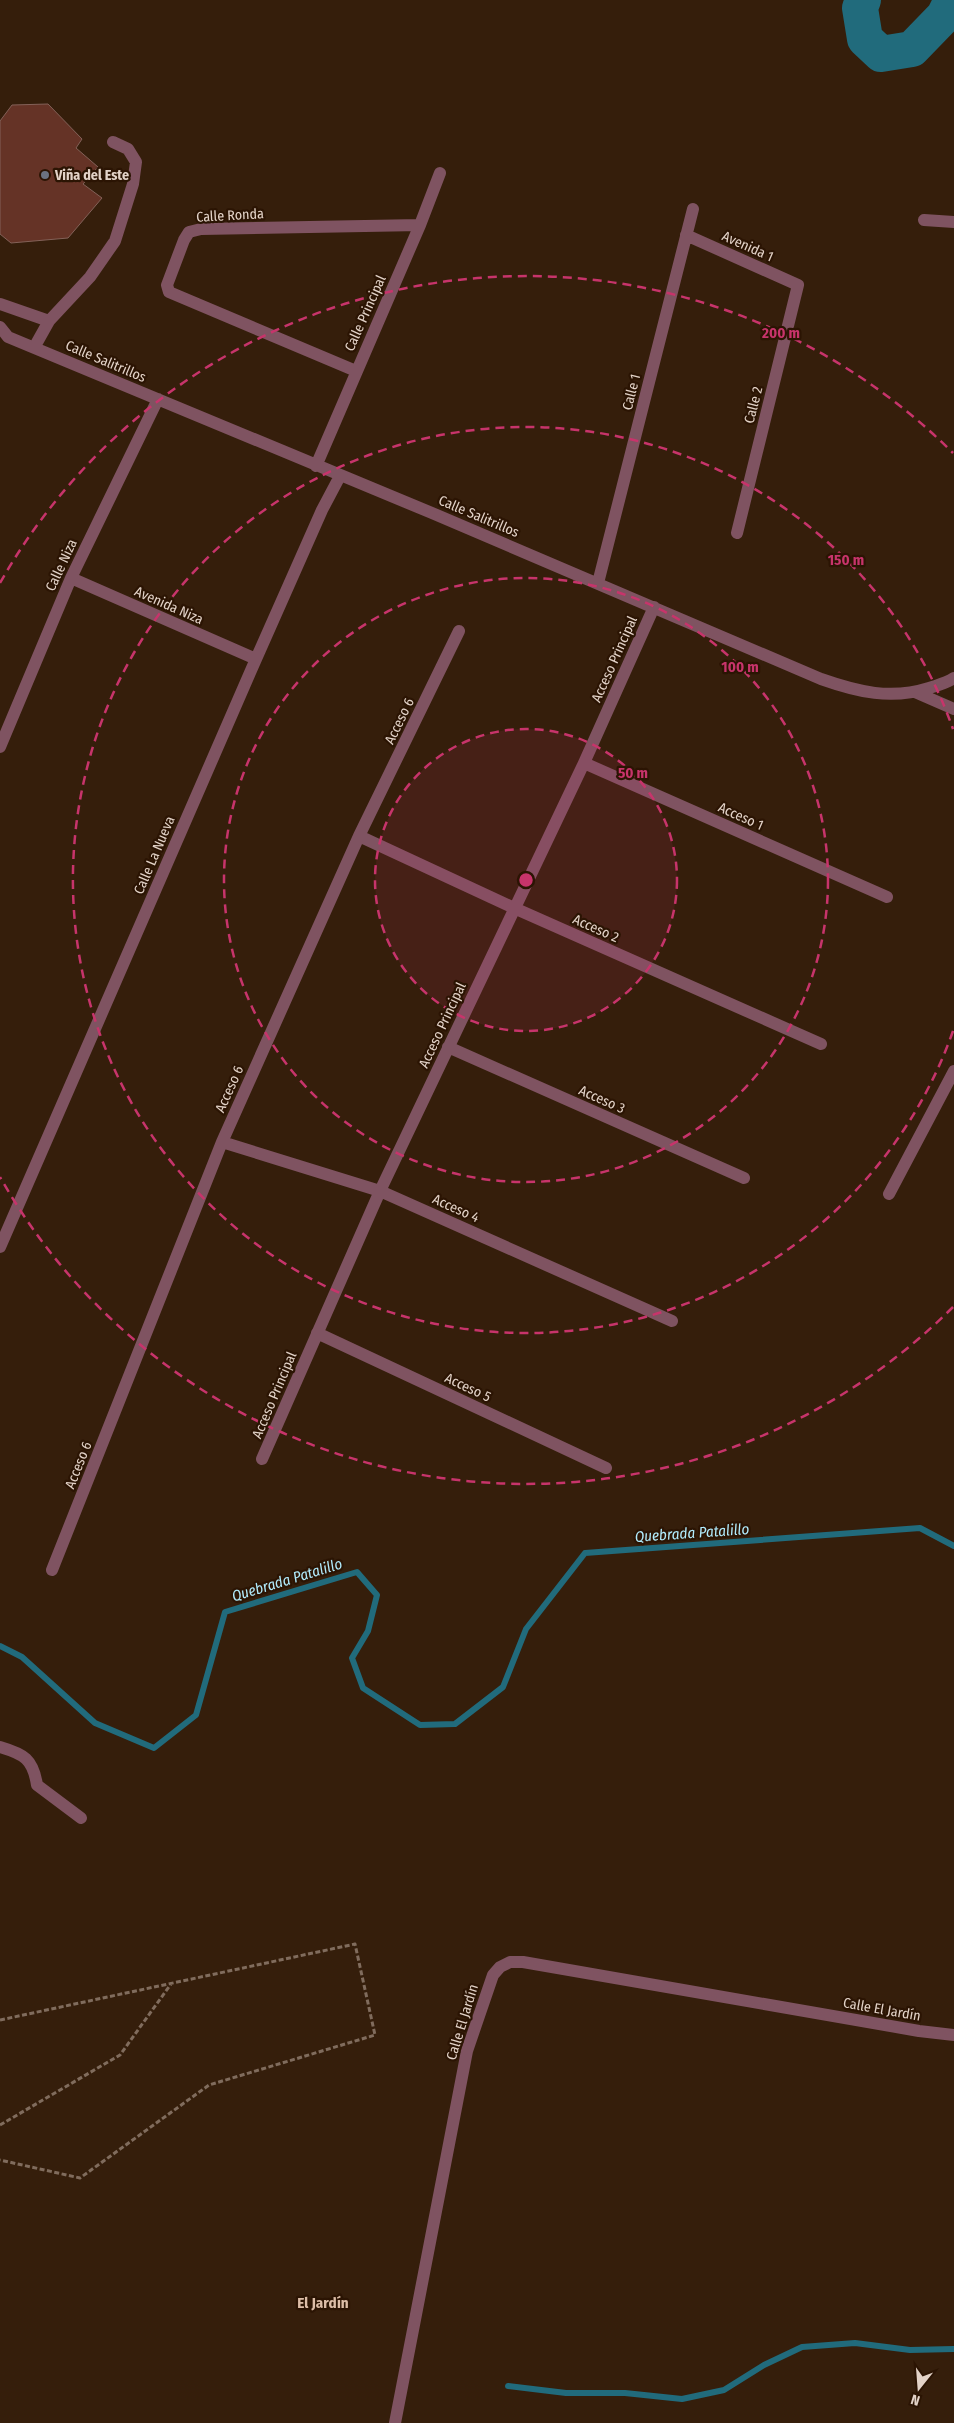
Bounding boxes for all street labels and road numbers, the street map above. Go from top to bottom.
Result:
street label: Calle Ronda [196,205,264,226]
street label: Avenida 1 [719,228,776,265]
street label: Calle Principal [341,272,390,354]
street label: Calle Salitrillos [63,337,149,386]
street label: Calle 1 [619,372,644,412]
street label: Calle 2 [741,385,766,425]
street label: Calle Salitrillos [436,492,522,541]
street label: Calle Niza [42,536,81,594]
street label: Avenida Niza [132,583,206,628]
street label: Acceso Principal [588,613,641,705]
street label: Acceso 6 [381,695,418,747]
street label: Acceso 1 [715,799,766,834]
street label: Calle La Nueva [130,814,179,897]
street label: Acceso 2 [570,911,621,946]
street label: Acceso Principal [415,979,470,1071]
street label: Acceso 6 [212,1063,247,1115]
street label: Acceso 3 [576,1082,627,1117]
street label: Acceso 4 [430,1191,482,1226]
street label: Acceso Principal [249,1349,300,1441]
street label: Acceso 5 [442,1369,493,1405]
street label: Acceso 6 [61,1439,96,1491]
street label: Calle El Jardín [443,1982,482,2062]
street label: Calle El Jardín [842,1994,922,2025]

